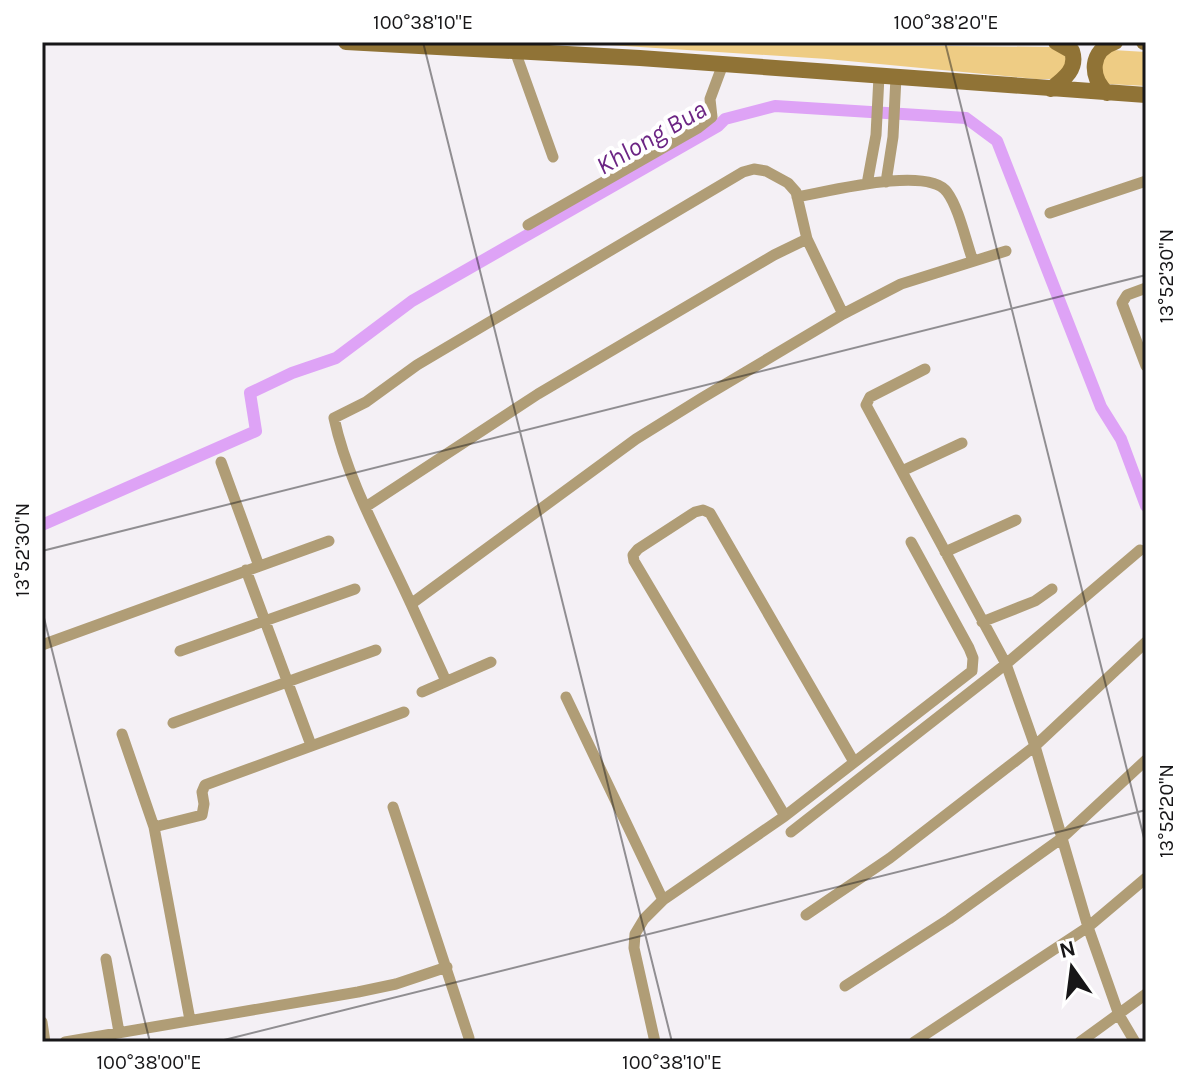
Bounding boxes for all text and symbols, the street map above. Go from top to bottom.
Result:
text: 100°38'10"E [373,11,473,34]
text: 100°38'20"E [894,11,998,34]
water label: Khlong Bua [590,93,712,181]
text: 13°52'30"N [1155,229,1178,323]
text: 13°52'30"N [11,503,34,597]
text: 13°52'20"N [1155,764,1178,858]
north arrow [1032,928,1112,1008]
text: N [1057,935,1078,964]
text: 100°38'00"E [96,1051,202,1074]
text: 100°38'10"E [622,1051,722,1074]

